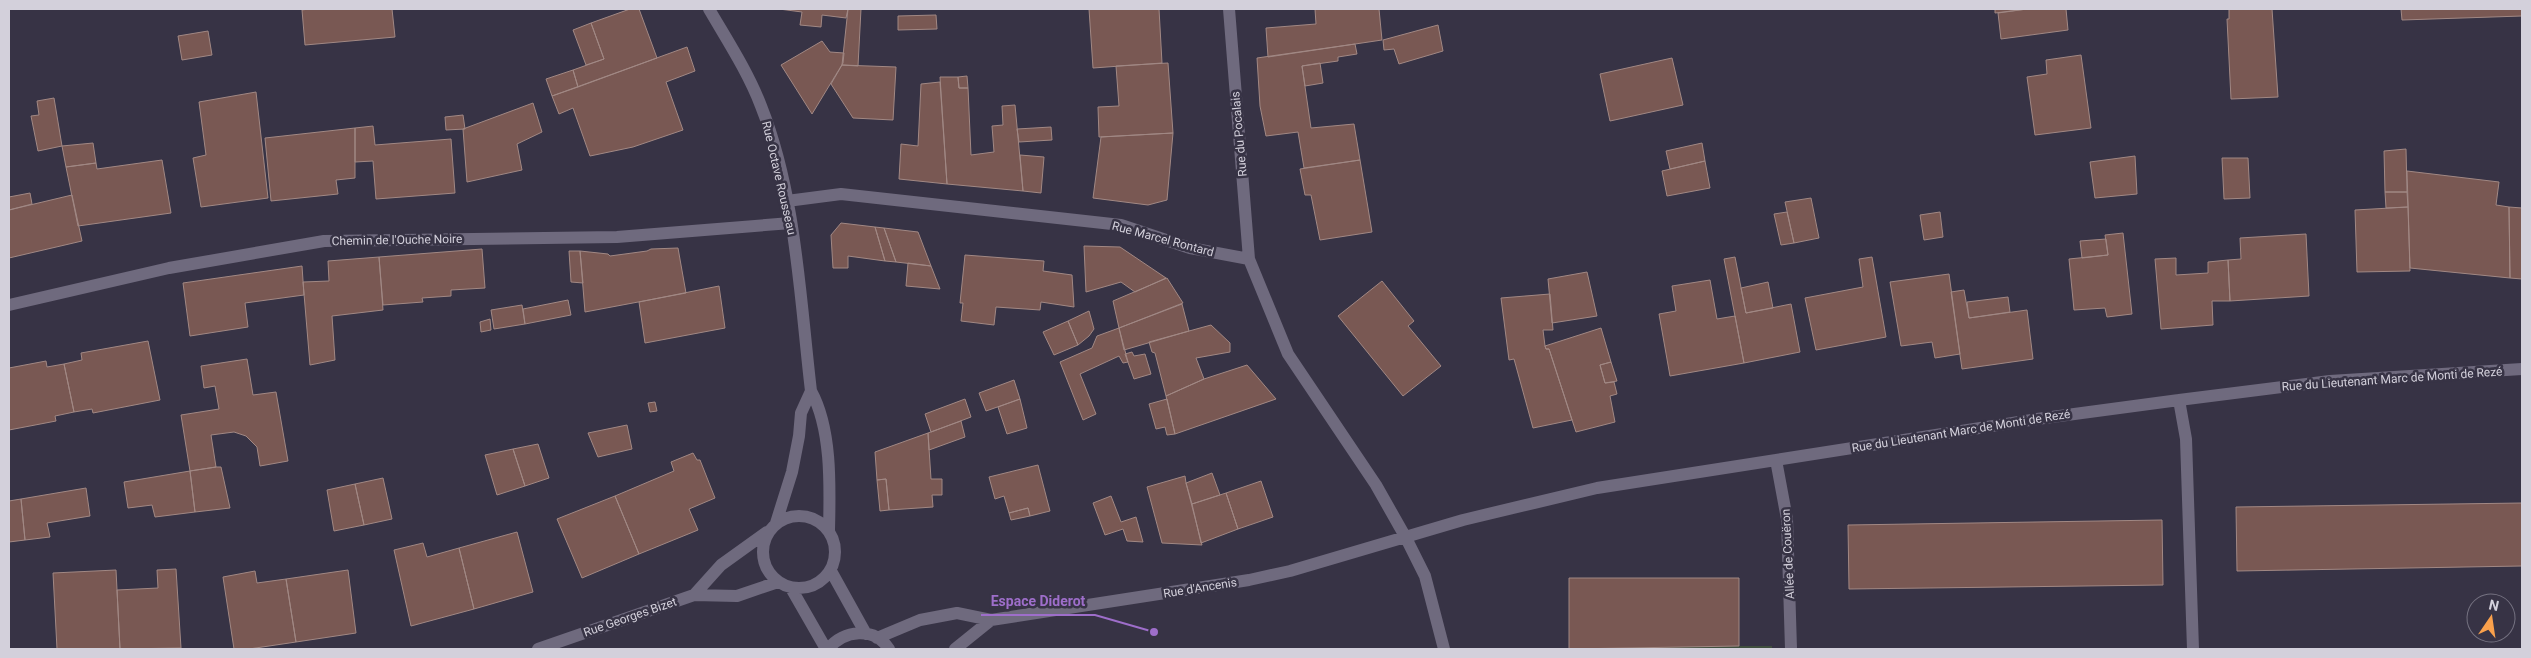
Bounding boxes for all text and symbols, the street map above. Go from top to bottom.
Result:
street label: Rue du Pocalais [1228,91,1250,177]
street label: Rue Octave Rousseau [759,120,799,236]
street label: Rue Marcel Rontard [1111,219,1215,259]
street label: Chemin de l'Ouche Noire [332,232,462,248]
street label: Rue du Lieutenant Marc de Monti de Rezé [2281,364,2503,394]
street label: Rue du Lieutenant Marc de Monti de Rezé [1851,407,2071,455]
street label: Allée de Couëron [1779,508,1797,600]
street label: Rue d'Ancenis [1162,575,1238,601]
callout: Espace Diderot [981,586,1095,615]
text: Espace Diderot [991,593,1086,609]
north arrow [2466,593,2516,643]
street label: Rue Georges Bizet [582,594,678,639]
text: N [2487,596,2501,614]

